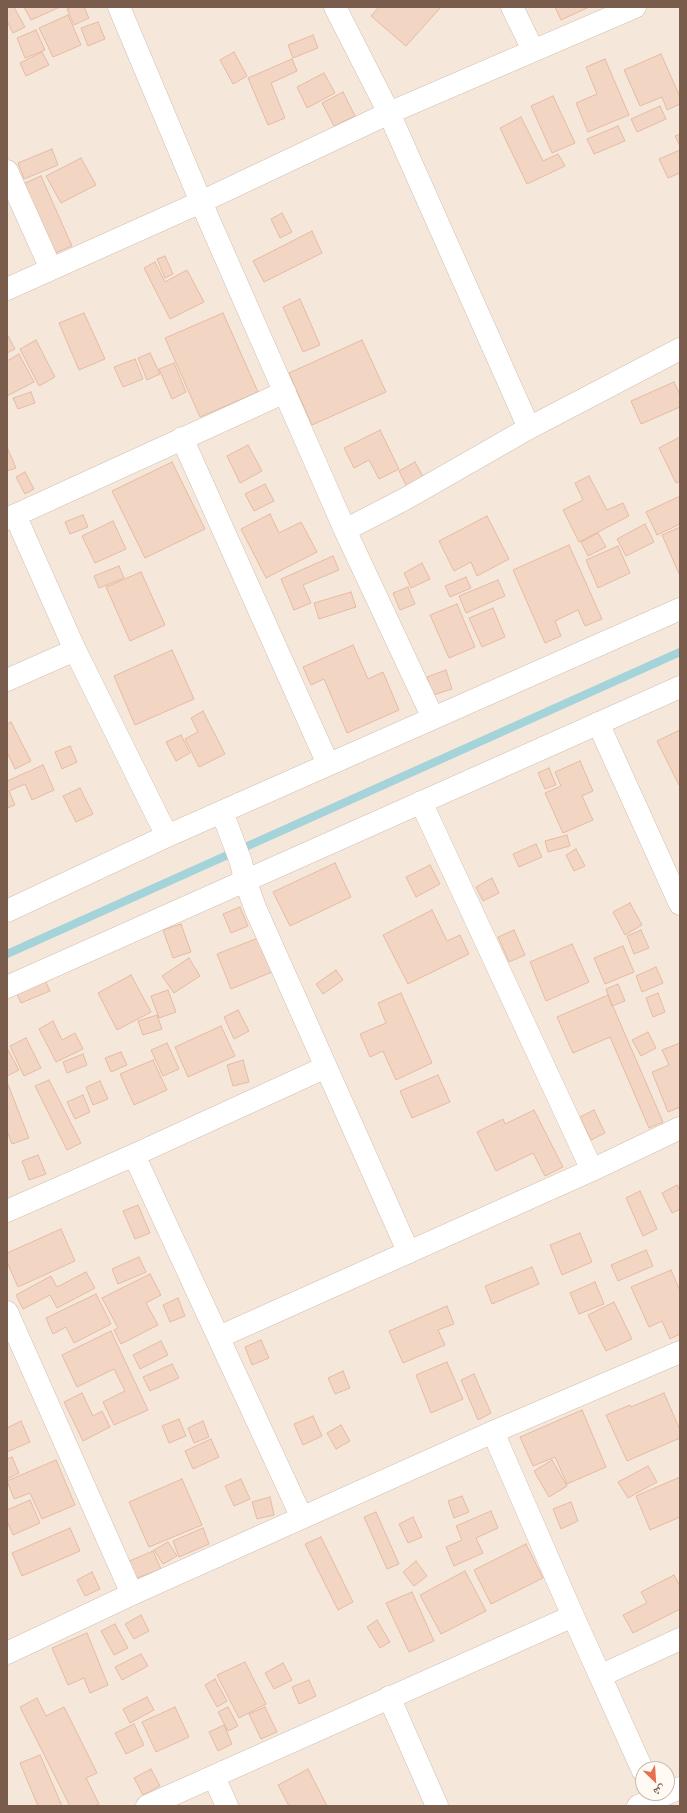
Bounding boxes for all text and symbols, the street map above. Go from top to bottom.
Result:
north arrow [635,1761,675,1801]
text: ش [652,1783,667,1799]

